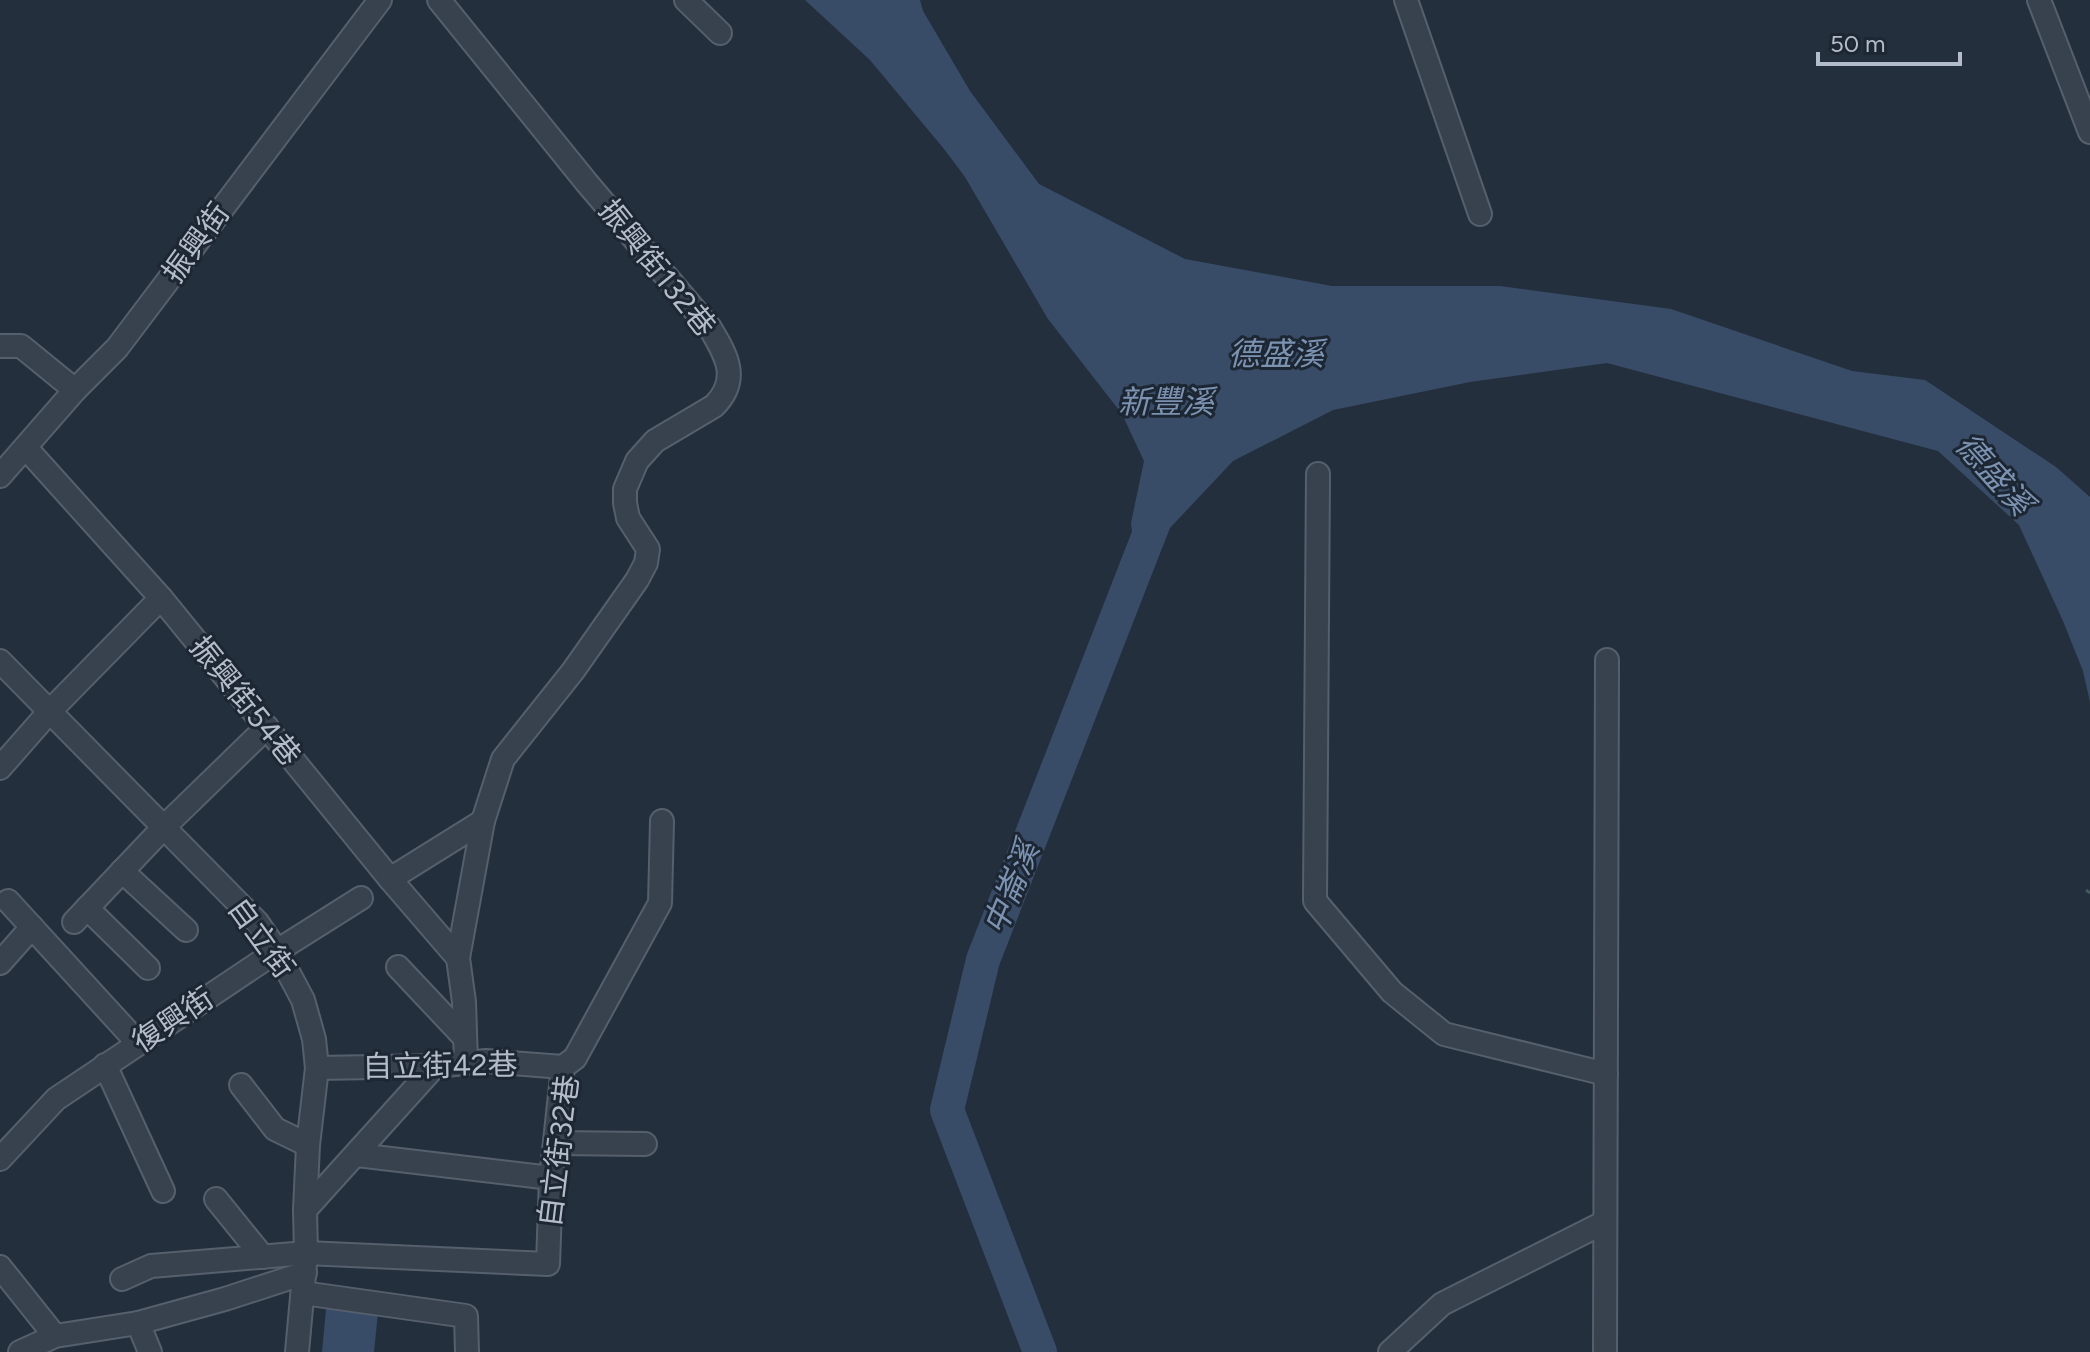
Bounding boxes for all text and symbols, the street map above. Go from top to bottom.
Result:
scale bar [1818,16,1960,66]
text: 50 m [1830,29,1886,58]
street label: 振興街132巷 [591,192,724,344]
street label: 振興街 [154,195,237,290]
water label: 德盛溪 [1228,335,1328,373]
water label: 新豐溪 [1118,383,1218,421]
water label: 德盛溪 [1948,426,2043,525]
street label: 振興街54巷 [182,628,309,773]
water label: 中崙溪 [975,833,1048,940]
street label: 自立街 [220,890,303,985]
street label: 復興街 [125,979,220,1060]
street label: 自立街42巷 [362,1046,518,1085]
street label: 自立街32巷 [531,1073,586,1229]

